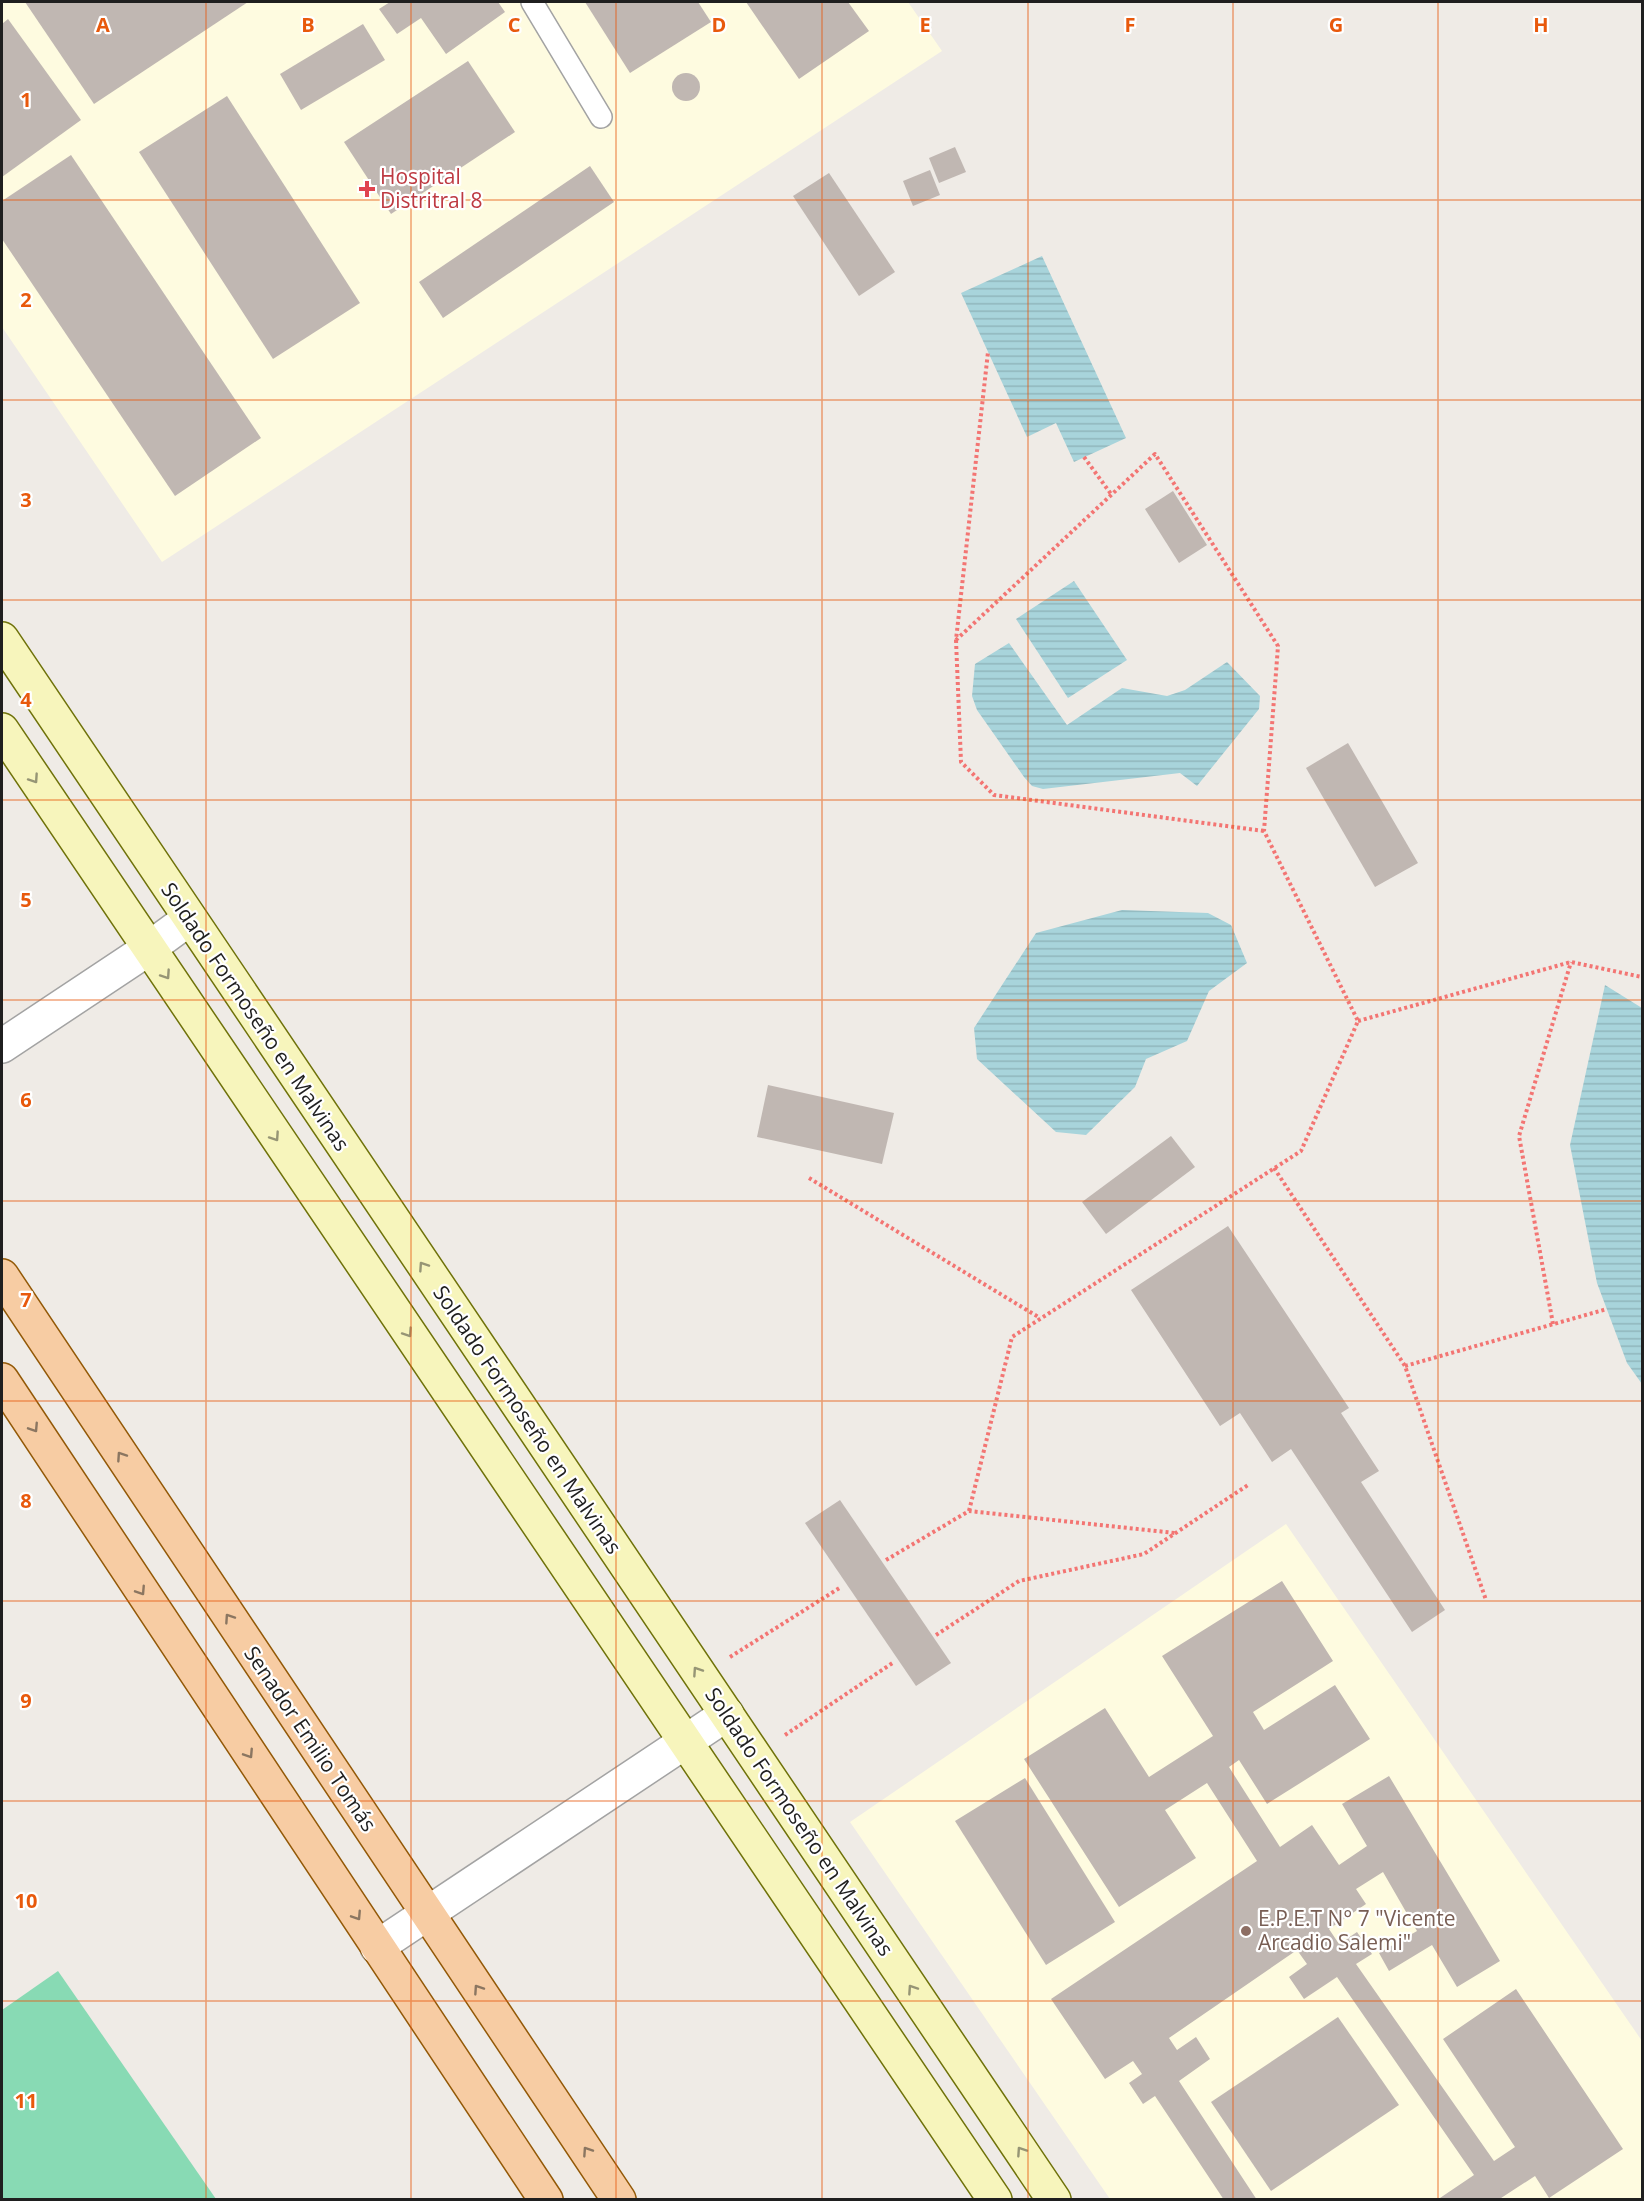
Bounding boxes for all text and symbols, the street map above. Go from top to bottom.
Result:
text: A [96,11,110,38]
text: B [301,11,315,38]
text: C [508,11,521,38]
text: D [712,11,726,38]
text: E [919,11,931,38]
text: F [1125,11,1135,38]
text: G [1329,11,1343,38]
text: H [1533,11,1549,38]
text: 1 [20,86,32,113]
place label: Hospital Distritral 8 [380,162,482,214]
marker: Hospital Distritral 8 [358,180,376,198]
text: 2 [20,286,32,313]
text: 3 [20,486,32,513]
text: 4 [20,686,32,713]
one-way arrow [27,772,38,783]
street label: Soldado Formoseño en Malvinas [155,877,356,1156]
text: 5 [20,886,32,913]
one-way arrow [159,969,170,980]
text: 6 [20,1086,32,1113]
one-way arrow [268,1130,279,1141]
one-way arrow [419,1262,430,1273]
street label: Soldado Formoseño en Malvinas [427,1280,628,1559]
text: 7 [20,1286,32,1313]
one-way arrow [401,1327,412,1338]
one-way arrow [27,1422,38,1433]
one-way arrow [117,1451,128,1462]
text: 8 [20,1487,32,1514]
one-way arrow [134,1585,146,1595]
one-way arrow [225,1614,236,1625]
street label: Senador Emilio Tomás [238,1640,383,1837]
one-way arrow [693,1667,704,1678]
street label: Soldado Formoseño en Malvinas [699,1682,900,1961]
text: 9 [20,1687,32,1714]
one-way arrow [242,1747,253,1758]
text: 10 [15,1887,37,1914]
place label: E.P.E.T N° 7 "Vicente Arcadio Salemi" [1258,1904,1455,1956]
one-way arrow [349,1910,360,1921]
marker: E.P.E.T N° 7 "Vicente Arcadio Salemi" [1239,1924,1253,1938]
one-way arrow [474,1985,485,1996]
one-way arrow [908,1985,919,1996]
text: 11 [15,2087,37,2114]
one-way arrow [583,2147,594,2158]
one-way arrow [1017,2147,1028,2158]

